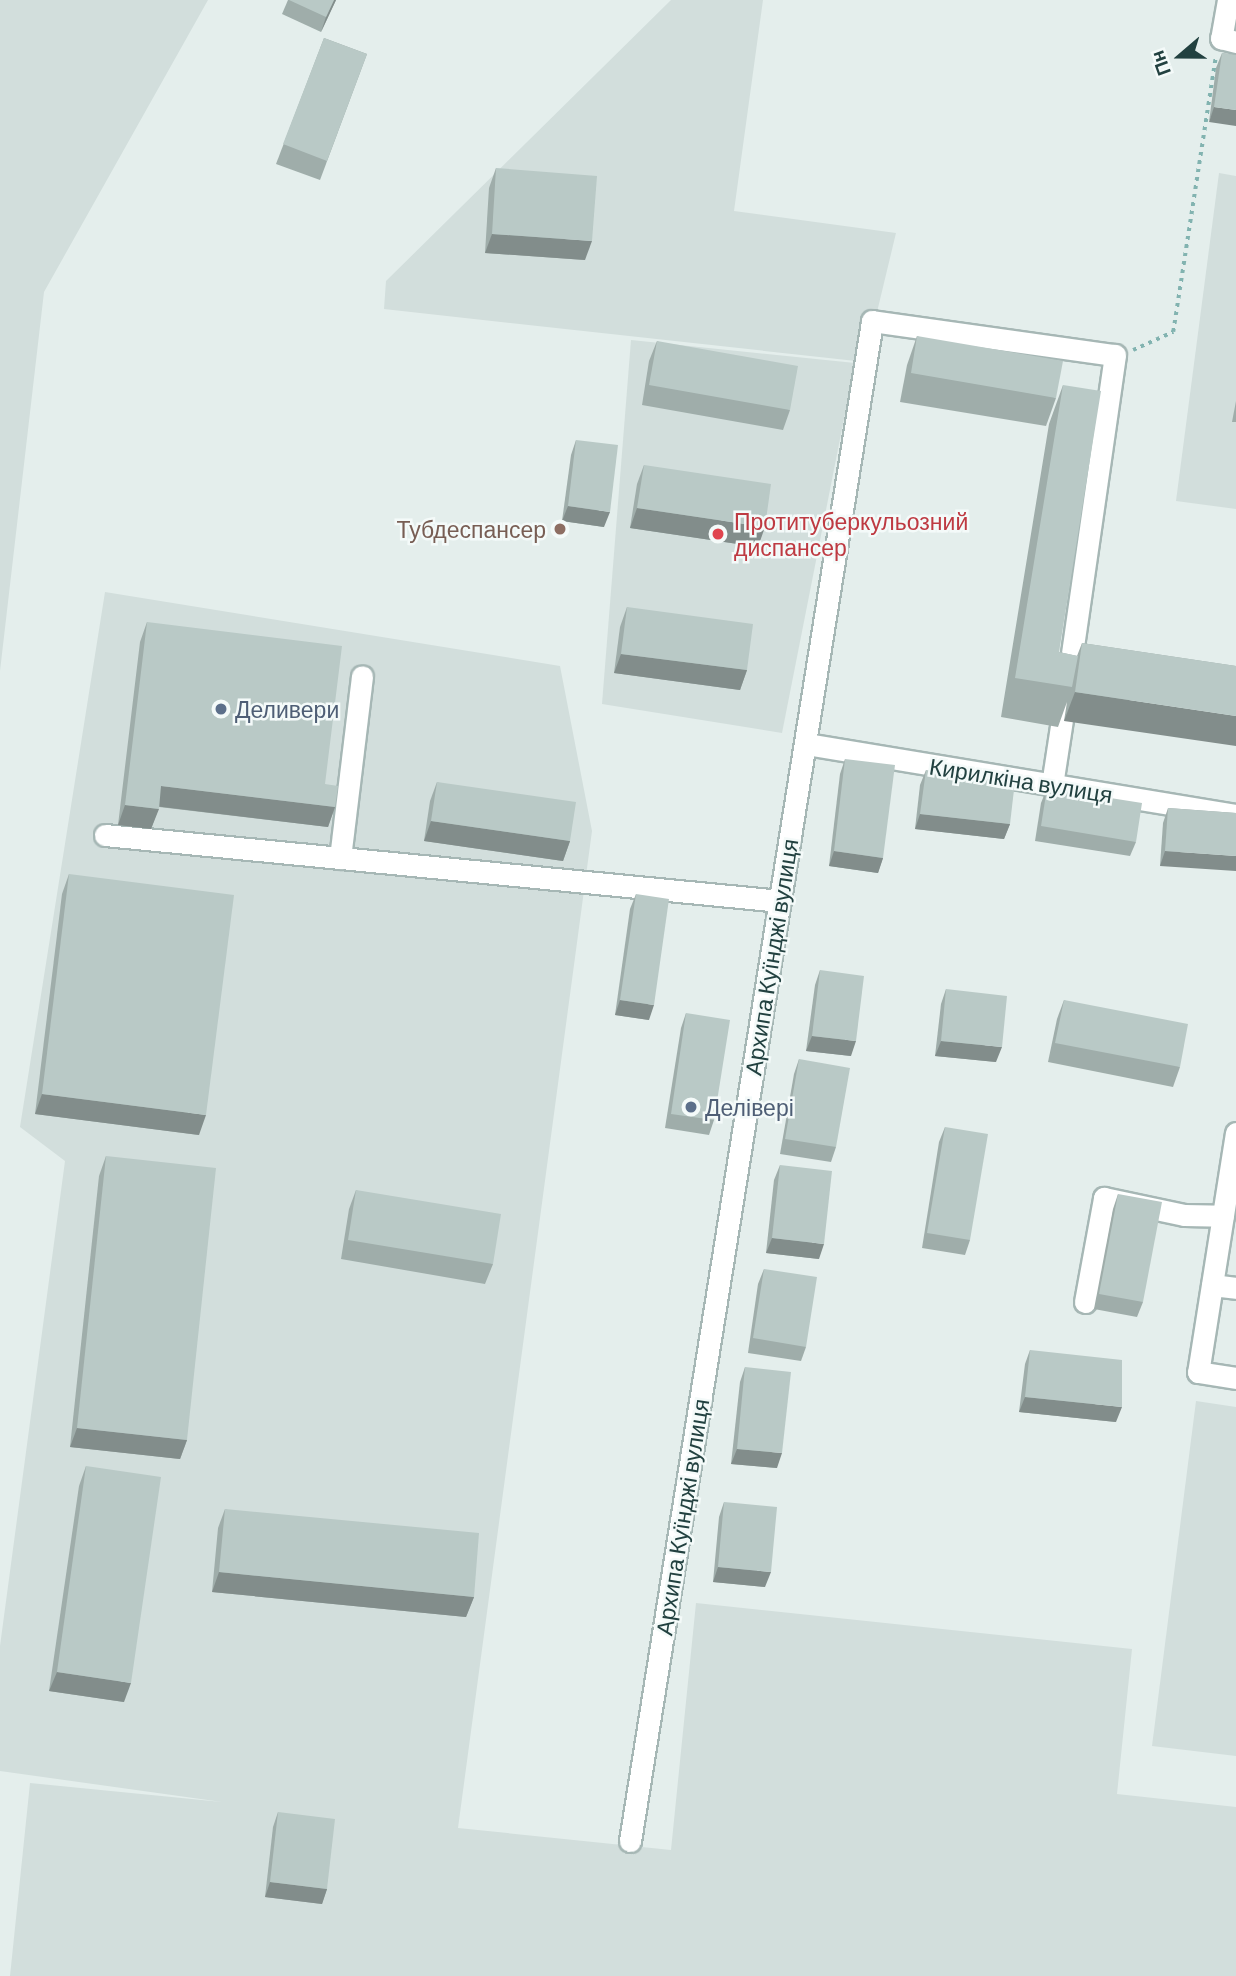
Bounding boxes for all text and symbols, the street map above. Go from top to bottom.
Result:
north arrow [1145,21,1215,91]
text: Пн [1145,48,1175,79]
place label: Протитуберкульозний диспансер [734,507,968,561]
place label: Тубдеспансер [397,515,546,543]
marker: Тубдеспансер [552,521,568,537]
marker: Протитуберкульозний диспансер [708,524,728,544]
place label: Деливери [235,695,339,723]
marker: Деливери [213,701,229,717]
street label: Кирилкіна вулиця [927,752,1115,808]
street label: Архипа Куїнджі вулиця [739,837,803,1077]
place label: Делівері [705,1093,794,1121]
marker: Делівері [683,1099,699,1115]
street label: Архипа Куїнджі вулиця [650,1397,714,1637]

